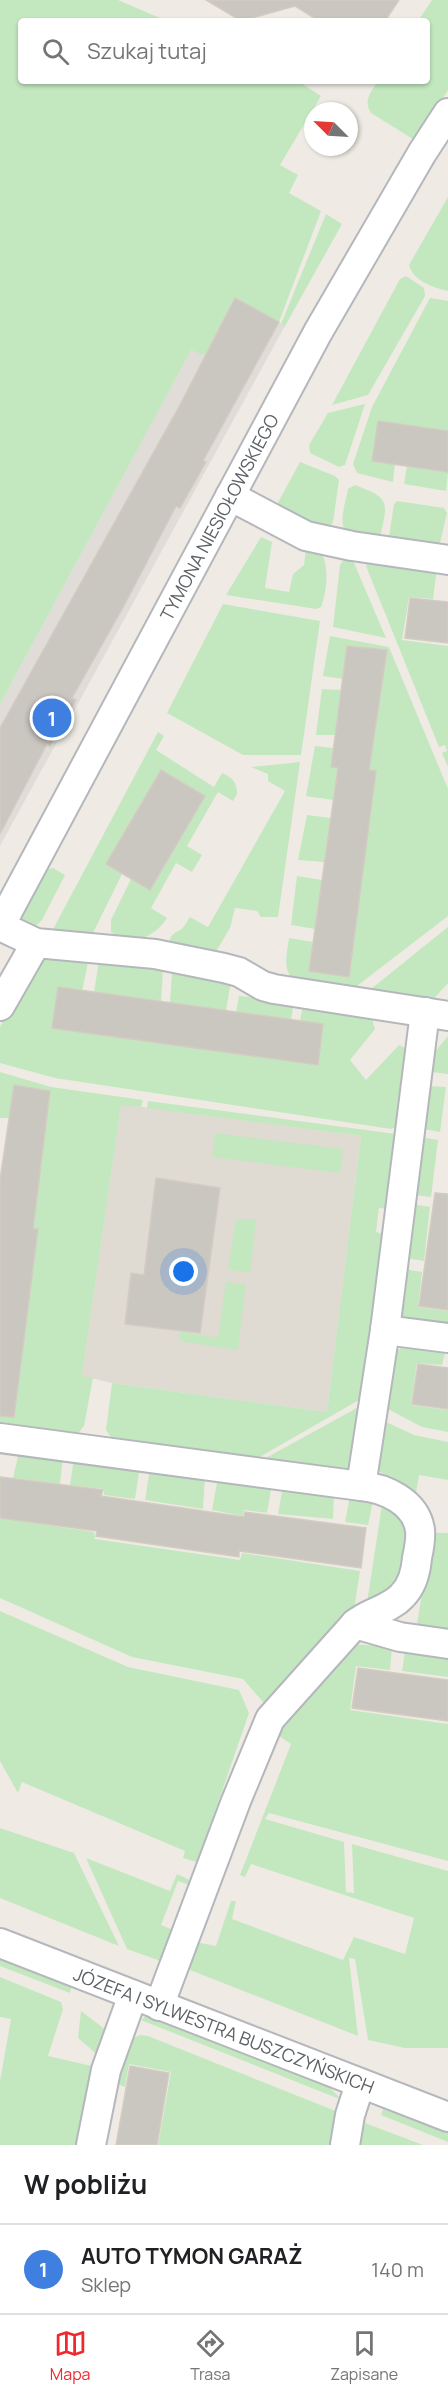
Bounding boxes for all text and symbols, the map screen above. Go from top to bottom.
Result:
search box [18,18,430,84]
icon: search [39,35,72,68]
text: Szukaj tutaj [87,36,207,66]
north arrow [304,102,358,156]
street label: TYMONA NIESIOŁOWSKIEGO [154,410,284,624]
pin: 1 [32,696,72,740]
your location [169,1257,198,1286]
street label: JÓZEFA I SYLWESTRA BUSZCZYŃSKICH [70,1961,378,2099]
text: W pobliżu [24,2166,147,2202]
text: AUTO TYMON GARAŻ [81,2241,303,2271]
text: 1 [39,2256,48,2283]
text: 140 m [371,2256,424,2283]
text: Sklep [81,2271,131,2298]
tab: Mapa [50,2327,91,2385]
tab: Trasa [190,2327,231,2385]
tab: Zapisane [330,2327,398,2385]

